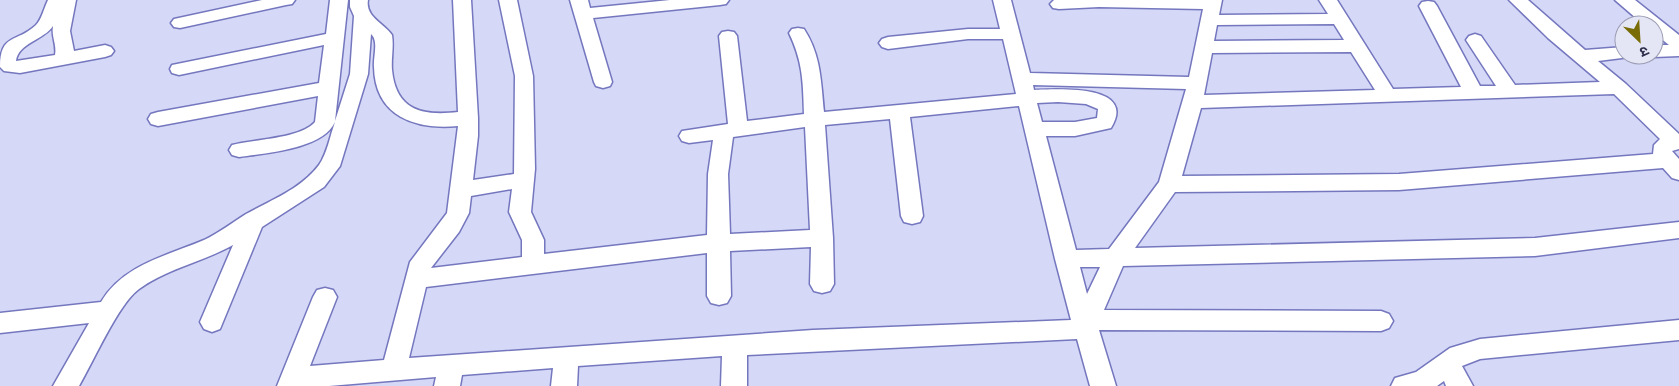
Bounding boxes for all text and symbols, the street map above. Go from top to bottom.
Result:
north arrow [1614,15,1664,65]
text: उ [1636,42,1652,63]

